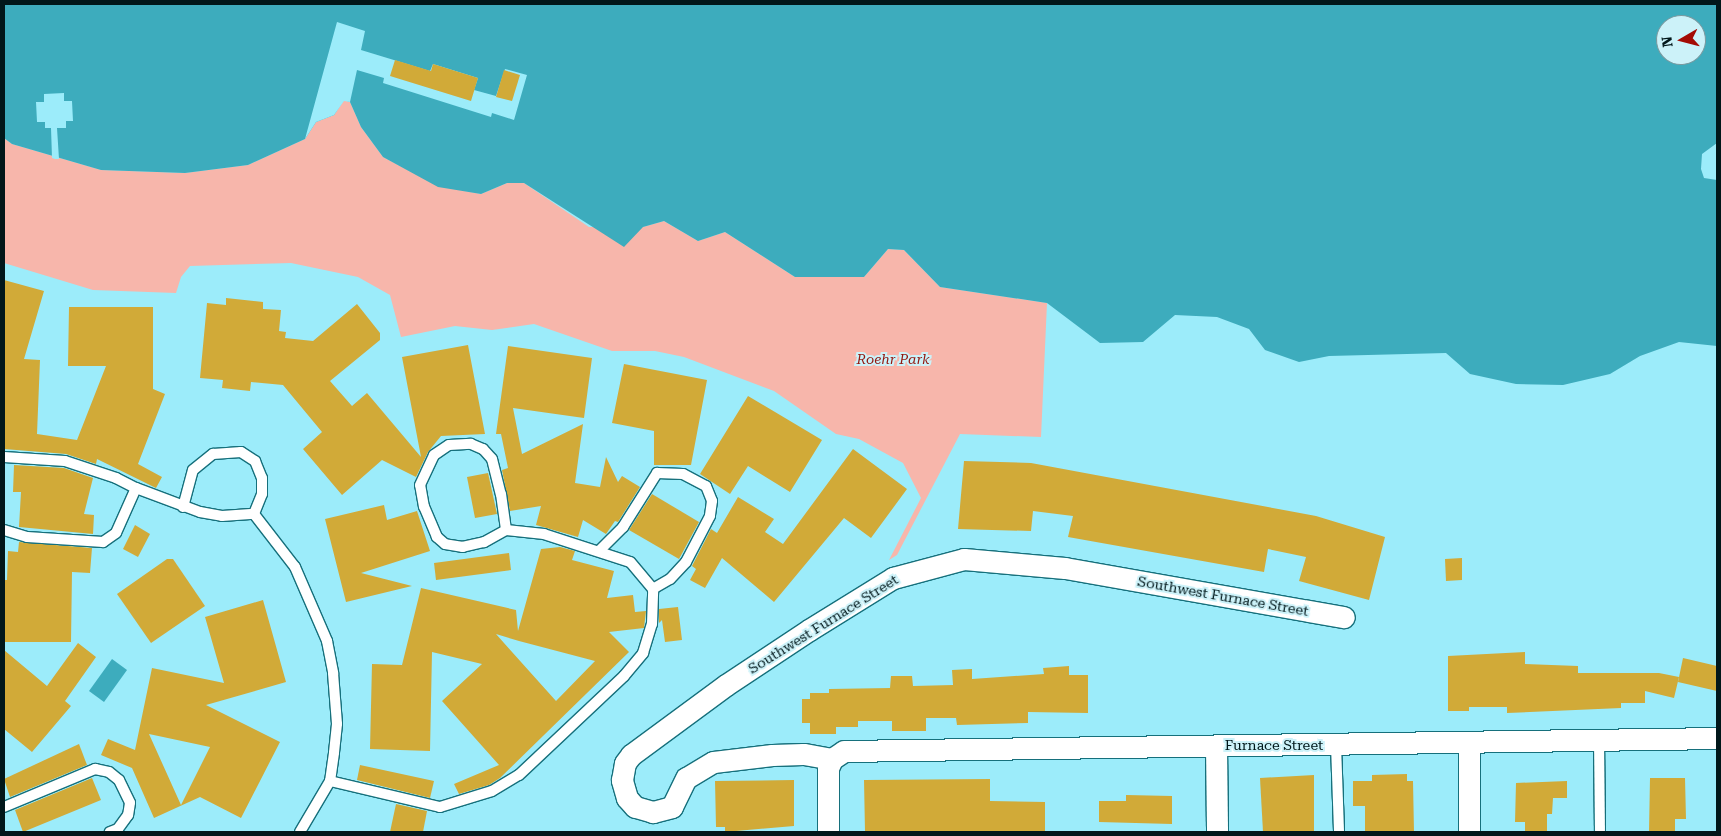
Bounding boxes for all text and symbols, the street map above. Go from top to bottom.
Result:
north arrow [1656,15,1706,65]
text: N [1658,35,1676,48]
park label: Roehr Park [856,351,930,367]
street label: Southwest Furnace Street [745,571,901,677]
street label: Southwest Furnace Street [1136,573,1310,619]
street label: Furnace Street [1225,737,1323,753]

